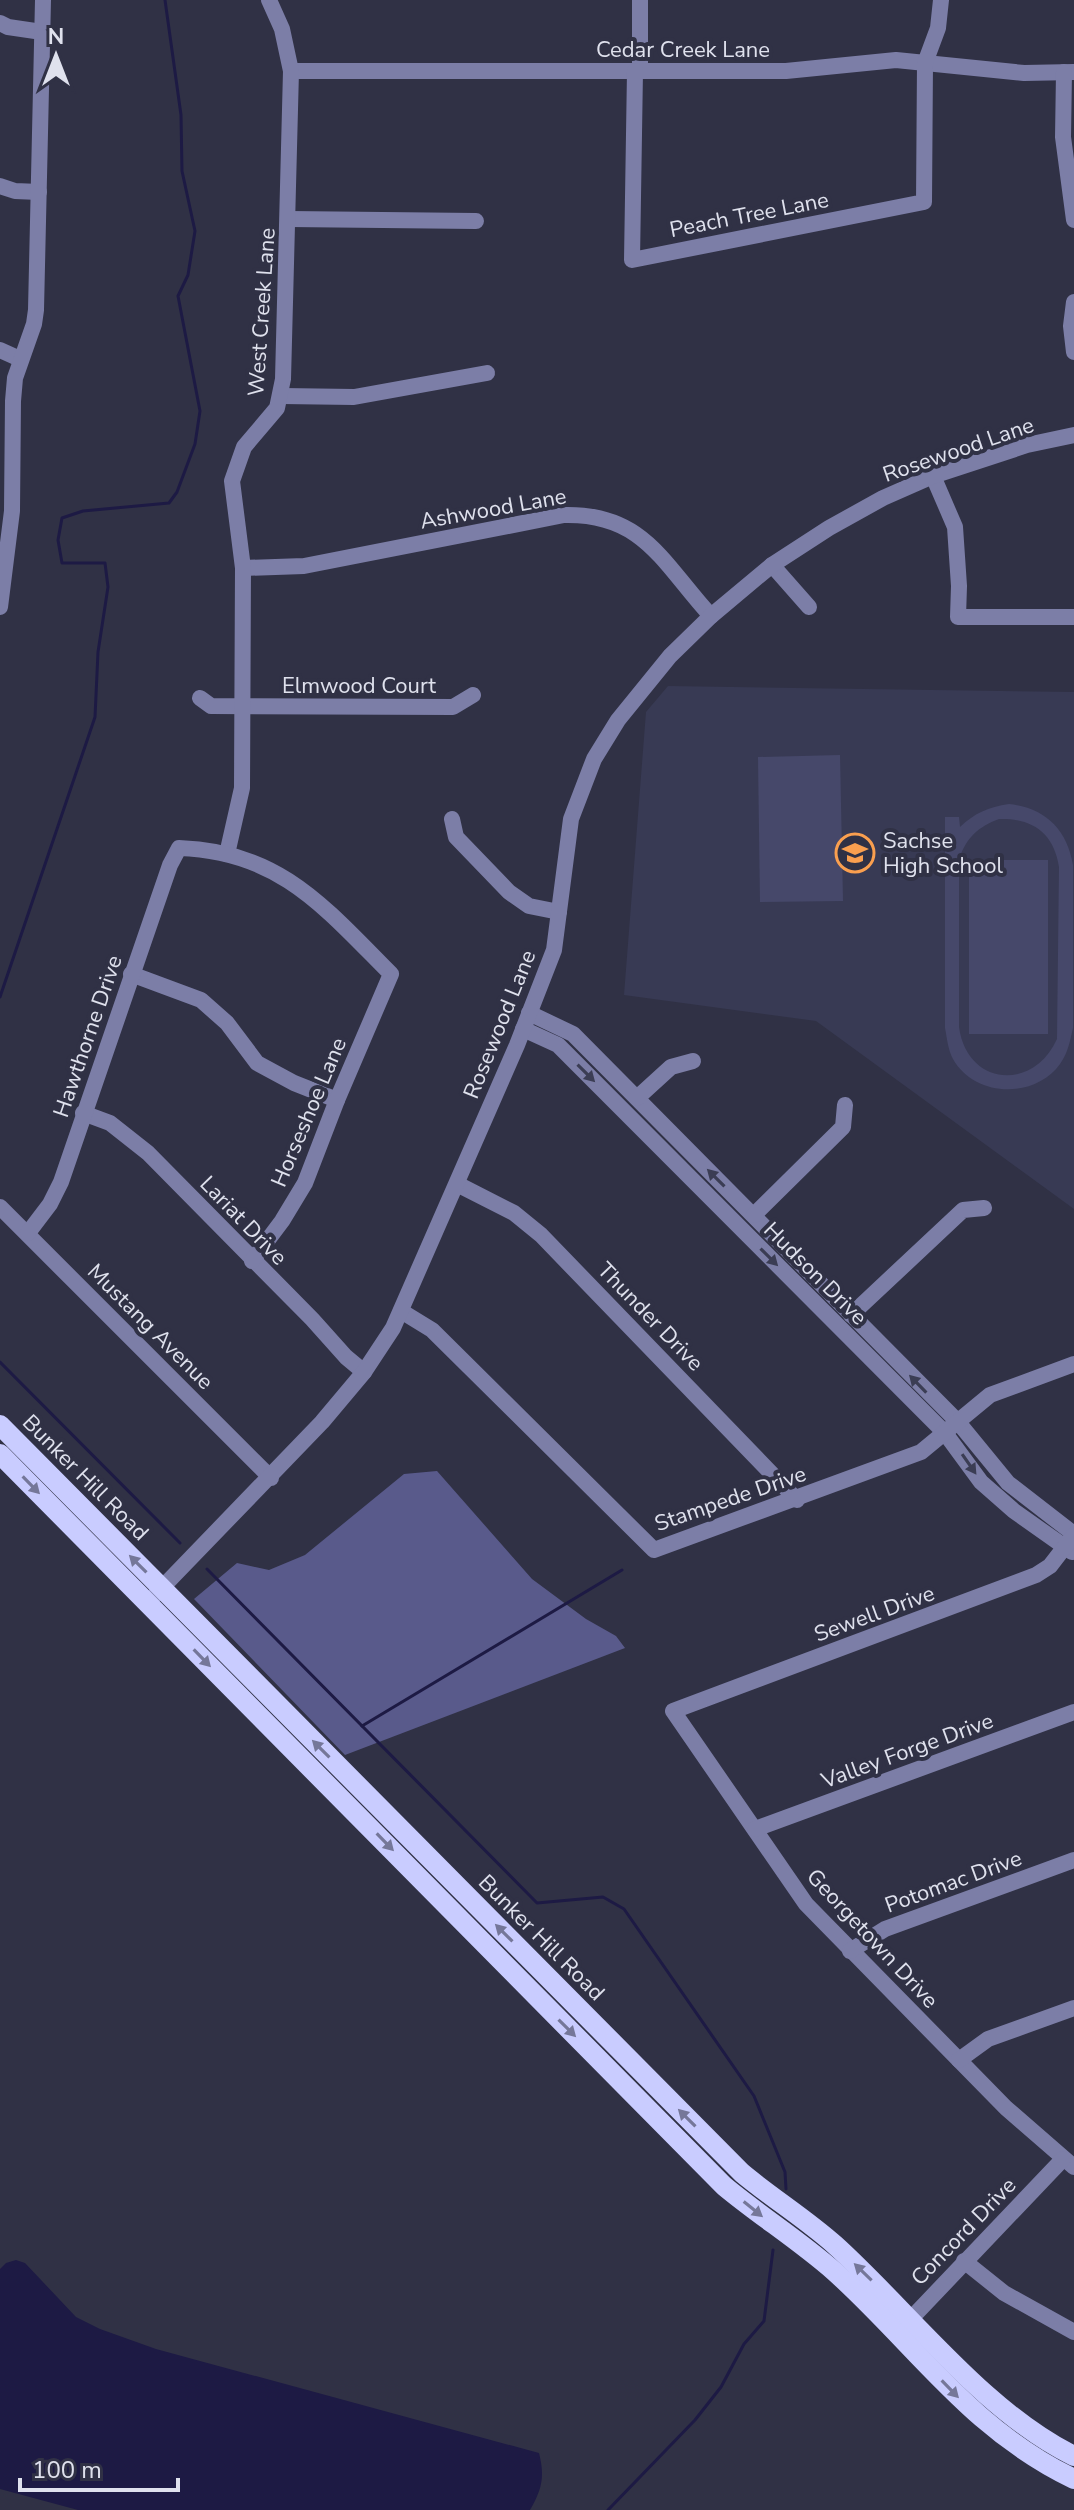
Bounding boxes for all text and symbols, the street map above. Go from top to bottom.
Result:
north arrow [16,16,96,96]
text: N [48,22,64,52]
street label: Cedar Creek Lane [596,35,770,65]
street label: Peach Tree Lane [667,185,831,245]
street label: West Creek Lane [241,227,283,397]
street label: Rosewood Lane [879,410,1038,490]
street label: Ashwood Lane [418,481,569,537]
street label: Elmwood Court [282,671,436,701]
place label: Sachse High School [883,826,1004,881]
school or university icon: Sachse High School [834,832,876,874]
street label: Rosewood Lane [456,946,543,1103]
street label: Hawthorne Drive [46,951,130,1121]
street label: Horseshoe Lane [264,1033,354,1192]
one-way arrow [576,1063,595,1082]
street label: Lariat Drive [193,1169,294,1272]
one-way arrow [708,1169,726,1188]
street label: Hudson Drive [757,1215,874,1332]
one-way arrow [759,1248,778,1266]
street label: Thunder Drive [591,1256,710,1378]
street label: Mustang Avenue [81,1257,220,1396]
one-way arrow [909,1375,928,1394]
street label: Bunker Hill Road [16,1408,155,1547]
one-way arrow [961,1454,976,1475]
street label: Stampede Drive [650,1459,810,1539]
one-way arrow [21,1475,40,1494]
one-way arrow [129,1555,147,1574]
street label: Sewell Drive [810,1578,939,1650]
one-way arrow [192,1648,210,1667]
street label: Valley Forge Drive [816,1706,998,1796]
one-way arrow [312,1740,330,1759]
one-way arrow [375,1832,393,1851]
street label: Potomac Drive [881,1843,1026,1921]
street label: Georgetown Drive [800,1862,945,2015]
street label: Bunker Hill Road [472,1868,611,2007]
one-way arrow [495,1924,514,1943]
one-way arrow [557,2018,576,2037]
one-way arrow [678,2109,697,2128]
street label: Concord Drive [905,2171,1023,2292]
one-way arrow [742,2201,763,2218]
one-way arrow [853,2263,872,2281]
one-way arrow [940,2379,959,2398]
scale bar [20,2442,178,2492]
text: 100 m [32,2454,102,2486]

